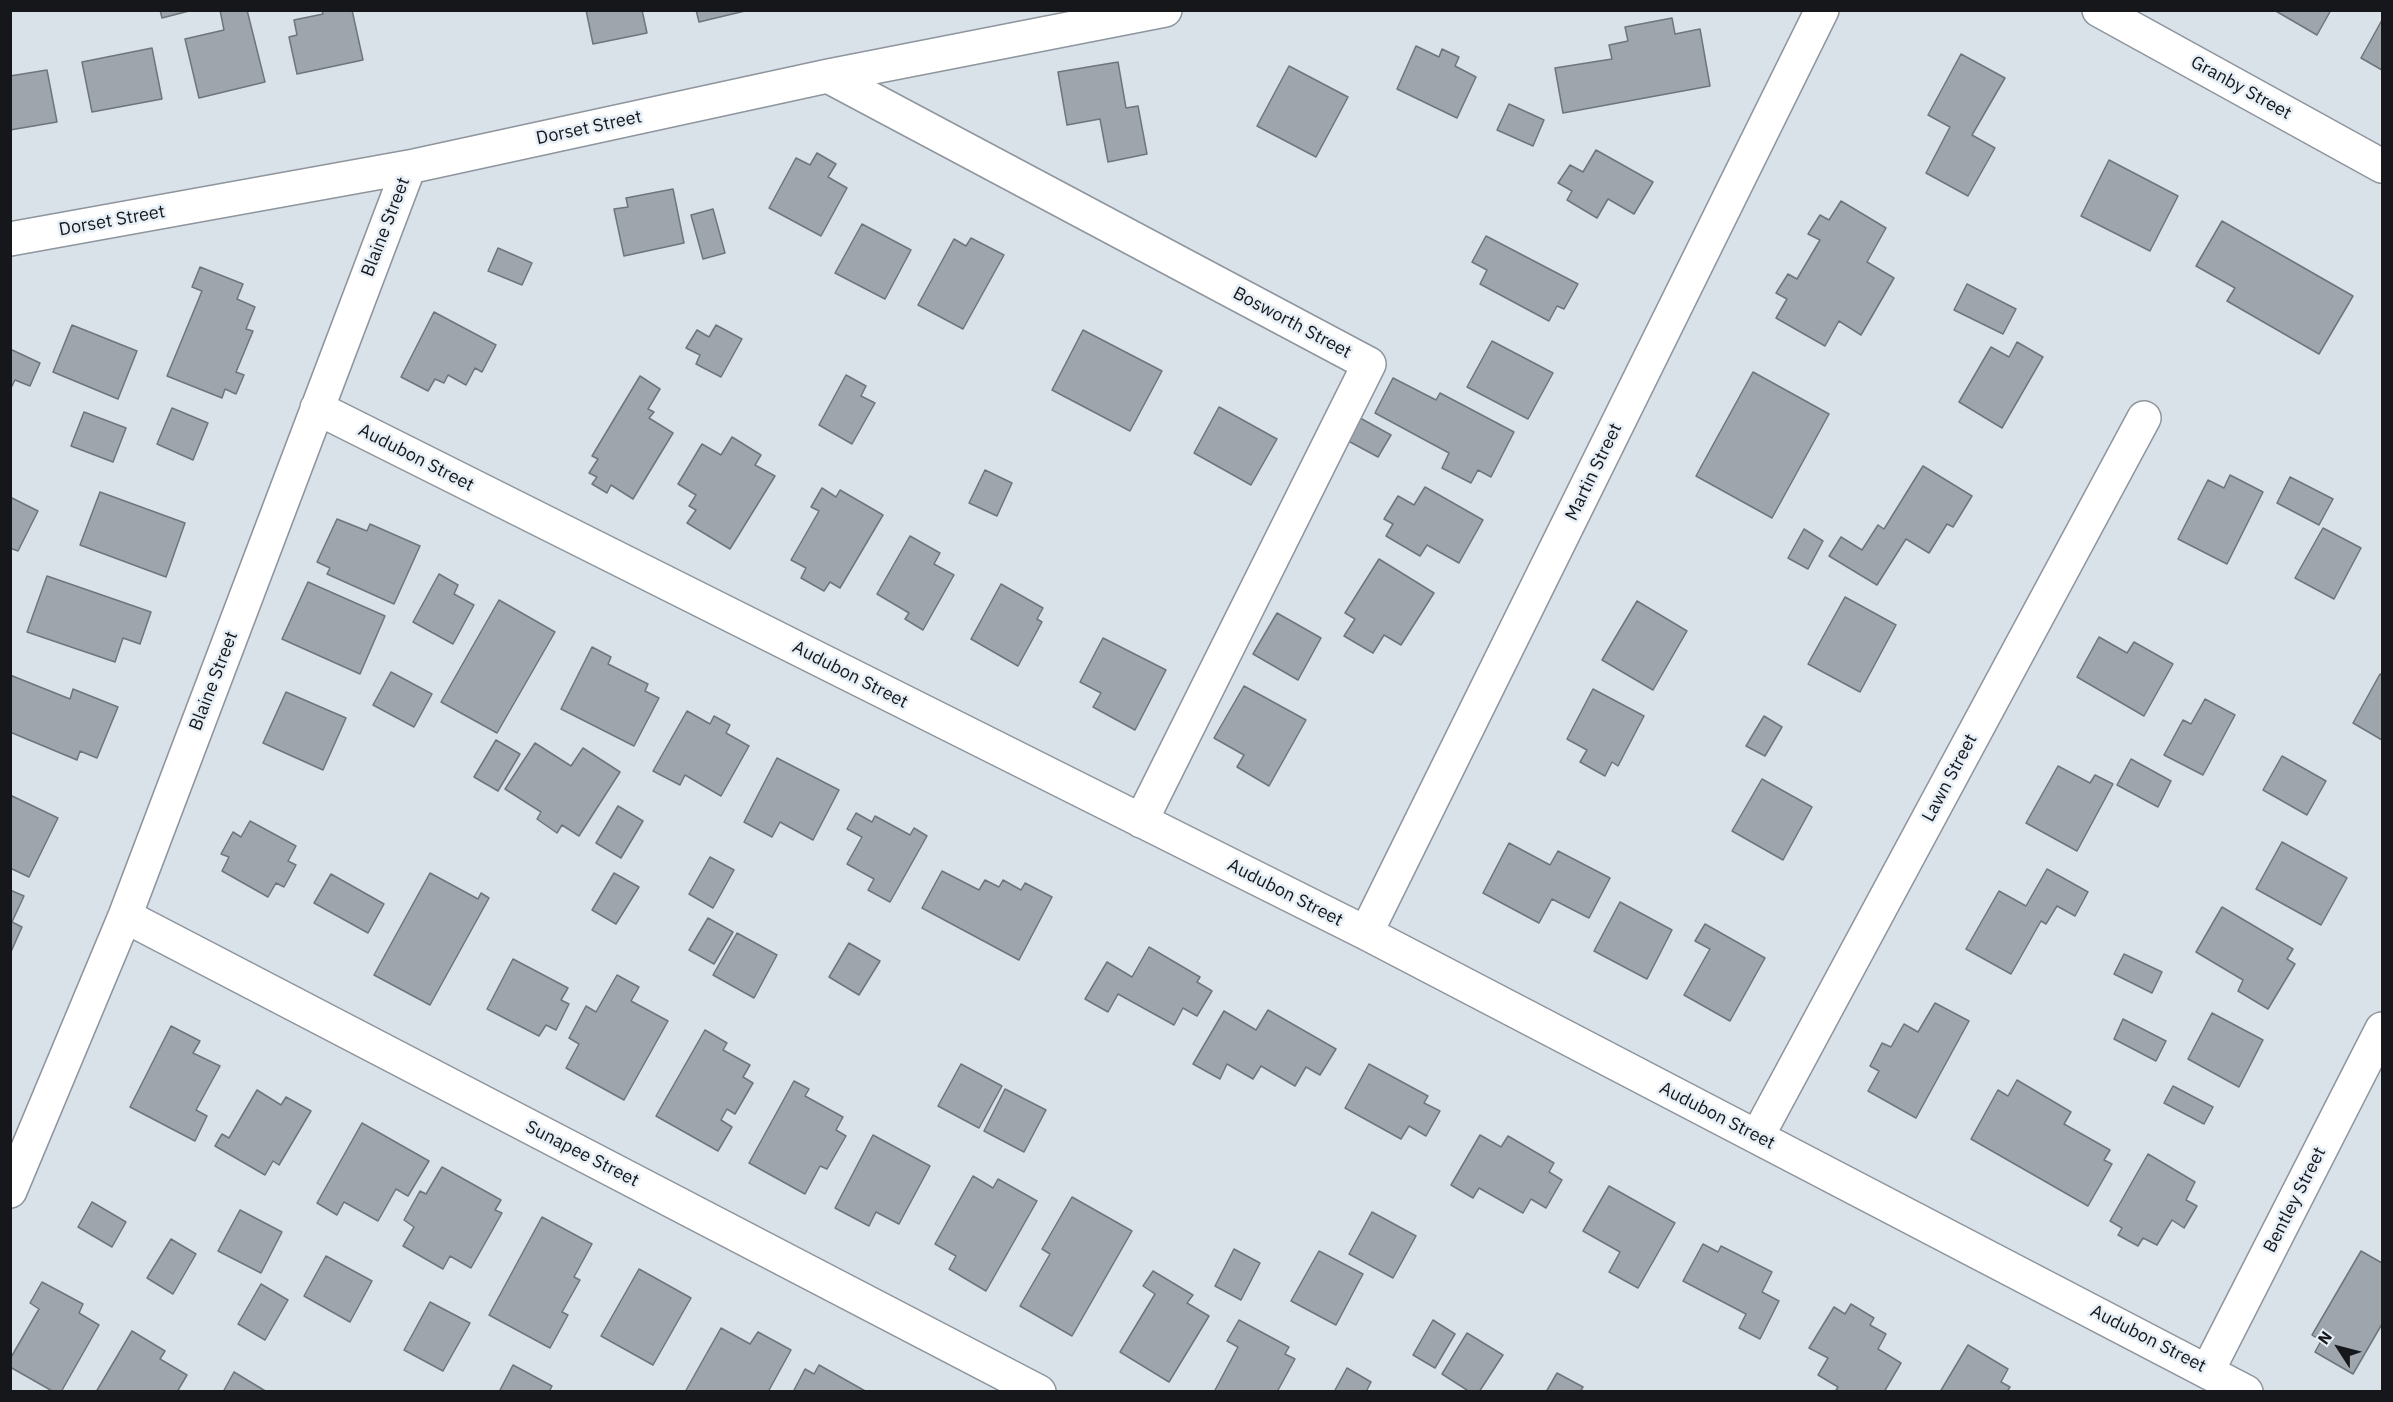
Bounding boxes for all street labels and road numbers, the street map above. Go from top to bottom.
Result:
street label: Granby Street [2187,51,2295,125]
street label: Dorset Street [534,106,644,150]
street label: Blaine Street [357,174,415,280]
street label: Dorset Street [57,201,167,241]
street label: Bosworth Street [1229,283,1355,363]
street label: Audubon Street [355,420,477,496]
street label: Martin Street [1561,420,1627,524]
street label: Blaine Street [185,628,243,734]
street label: Audubon Street [789,637,911,713]
street label: Lawn Street [1918,730,1982,826]
street label: Audubon Street [1224,855,1346,931]
street label: Audubon Street [1656,1078,1778,1154]
street label: Sunapee Street [522,1116,642,1192]
street label: Bentley Street [2259,1144,2331,1256]
street label: Audubon Street [2087,1301,2209,1377]

